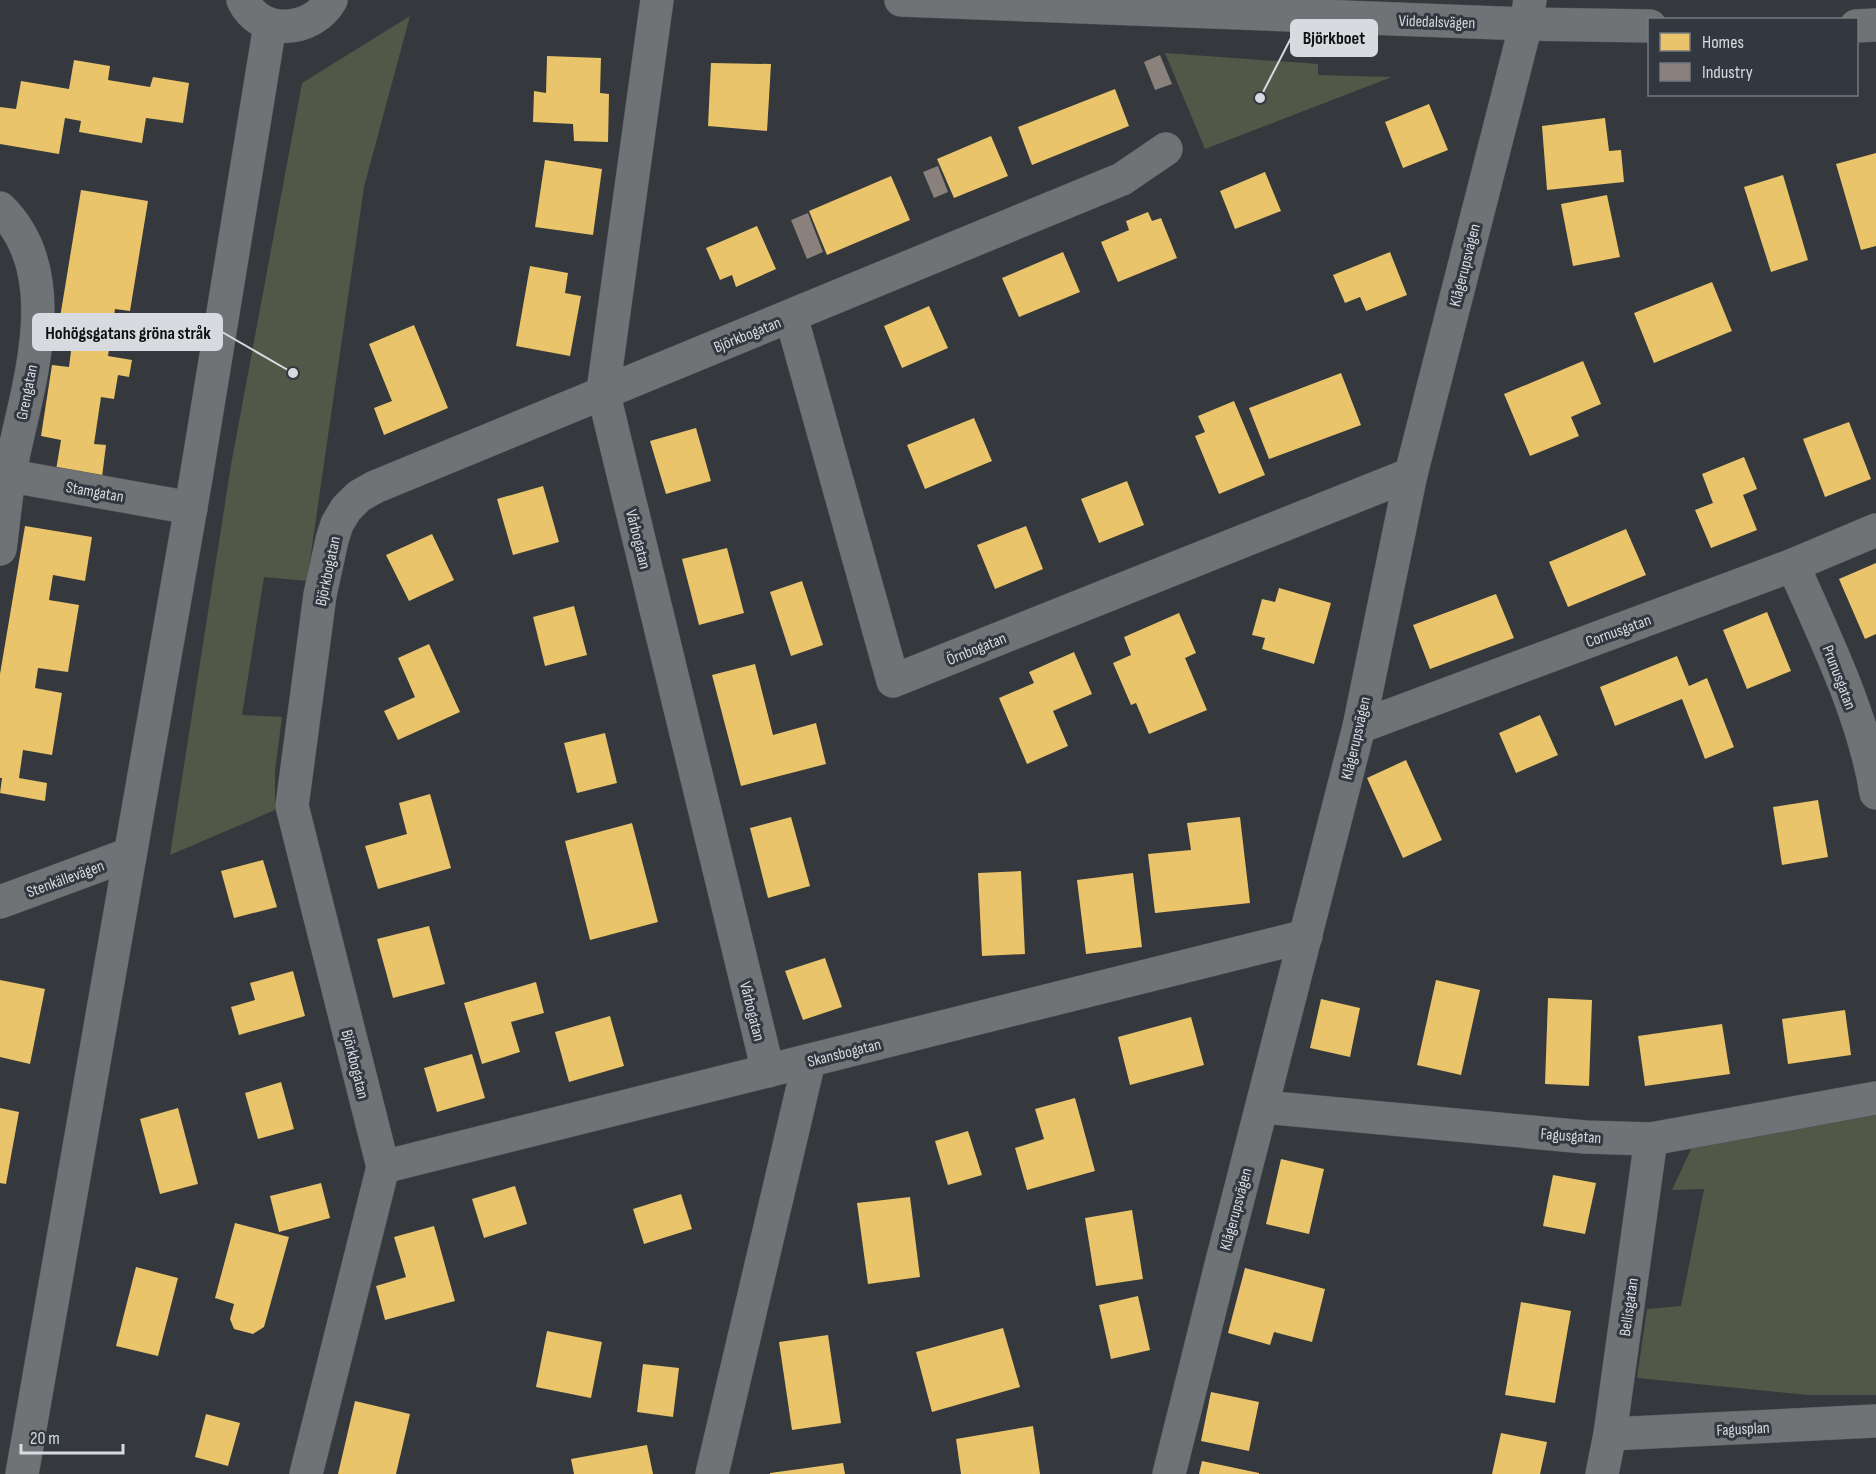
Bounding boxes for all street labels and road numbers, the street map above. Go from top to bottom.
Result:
street label: Videdalsvägen [1398,12,1476,33]
street label: Klågerupsvägen [1446,222,1485,309]
street label: Björkbogatan [711,313,784,357]
street label: Grengatan [13,363,42,421]
street label: Stamgatan [64,478,125,507]
street label: Vårbogatan [621,508,654,571]
street label: Björkbogatan [312,535,345,608]
street label: Cornusgatan [1583,611,1654,652]
street label: Örnbogatan [944,629,1009,670]
street label: Prunusgatan [1818,643,1860,712]
street label: Klågerupsvägen [1338,695,1375,782]
street label: Stenkällevägen [24,857,107,902]
street label: Vårbogatan [735,980,768,1043]
street label: Björkbogatan [337,1028,372,1101]
street label: Skansbogatan [806,1035,883,1072]
street label: Fagusgatan [1540,1125,1602,1148]
street label: Klågerupsvägen [1216,1166,1257,1253]
street label: Bellisgatan [1616,1277,1643,1338]
street label: Fagusplan [1716,1419,1770,1440]

